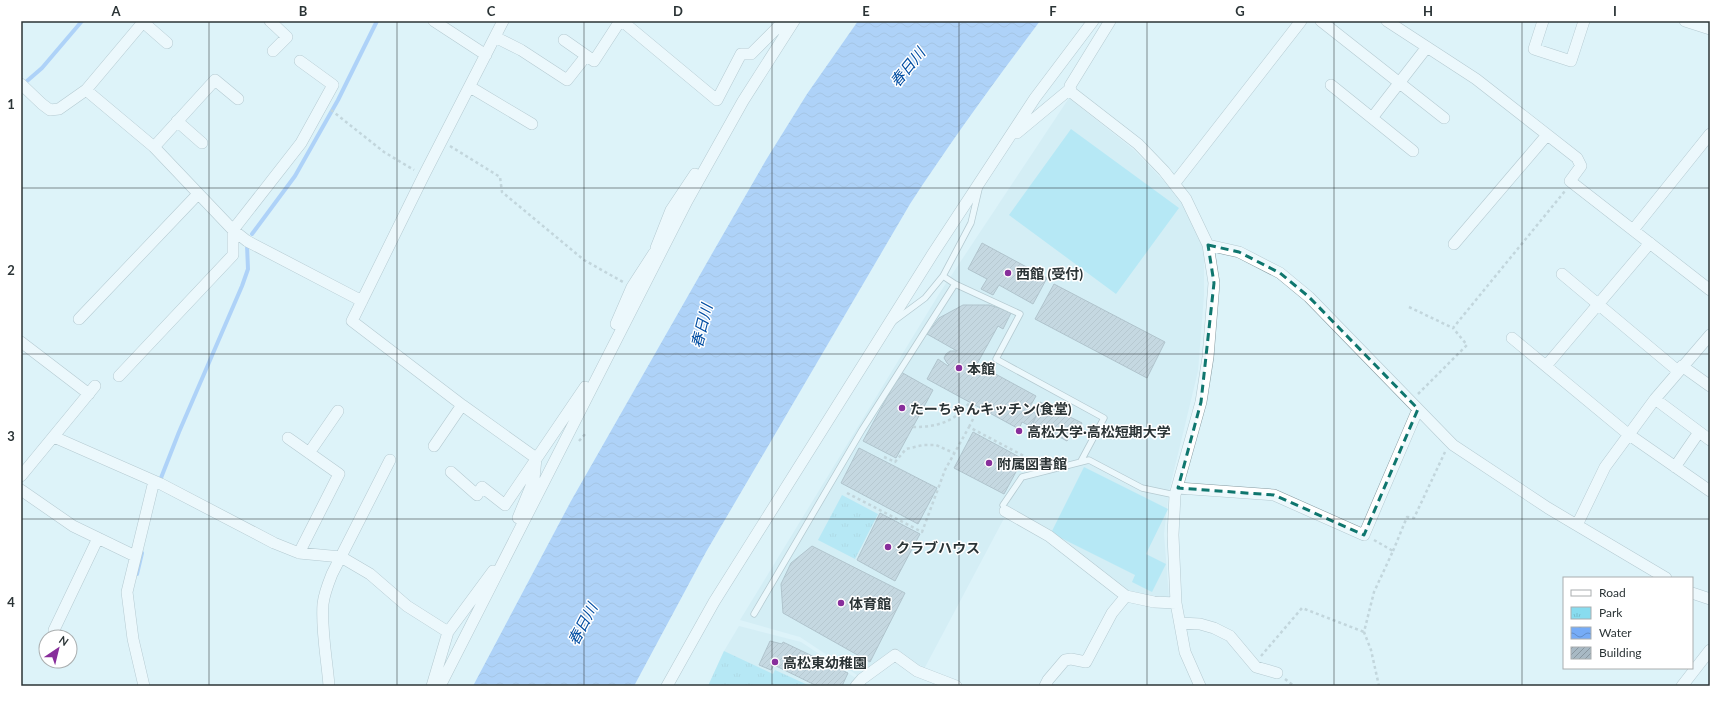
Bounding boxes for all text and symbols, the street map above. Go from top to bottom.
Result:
text: A [110,3,121,19]
text: B [299,3,308,19]
text: C [487,3,496,19]
text: D [673,3,683,19]
text: E [862,3,870,19]
text: F [1049,3,1057,19]
text: G [1235,3,1245,19]
text: H [1423,3,1433,19]
text: I [1613,3,1617,19]
water label: 春日川 [886,42,929,90]
text: 1 [7,96,15,112]
text: 2 [7,262,15,278]
place label: 西館 (受付) [1016,265,1083,282]
marker: 西館 (受付) [1003,268,1013,278]
water label: 春日川 [687,300,716,350]
place label: 本館 [967,360,995,377]
marker: 本館 [954,363,964,373]
place label: たーちゃんキッチン(食堂) [910,400,1072,417]
marker: たーちゃんキッチン(食堂) [897,403,907,413]
place label: 高松大学·高松短期大学 [1027,423,1171,440]
marker: 高松大学·高松短期大学 [1014,426,1024,436]
text: 3 [7,428,15,444]
place label: 附属図書館 [997,455,1067,472]
marker: 附属図書館 [984,458,994,468]
place label: クラブハウス [896,539,980,556]
marker: クラブハウス [883,542,893,552]
legend [1563,577,1693,669]
text: Road [1599,585,1626,600]
text: 4 [7,594,15,610]
place label: 体育館 [849,595,891,612]
water label: 春日川 [563,598,601,648]
marker: 体育館 [836,598,846,608]
text: Park [1599,605,1623,620]
text: Water [1599,625,1632,640]
north arrow [38,629,78,669]
text: N [57,633,71,648]
text: Building [1599,645,1642,660]
place label: 高松東幼稚園 [783,654,867,671]
marker: 高松東幼稚園 [770,657,780,667]

